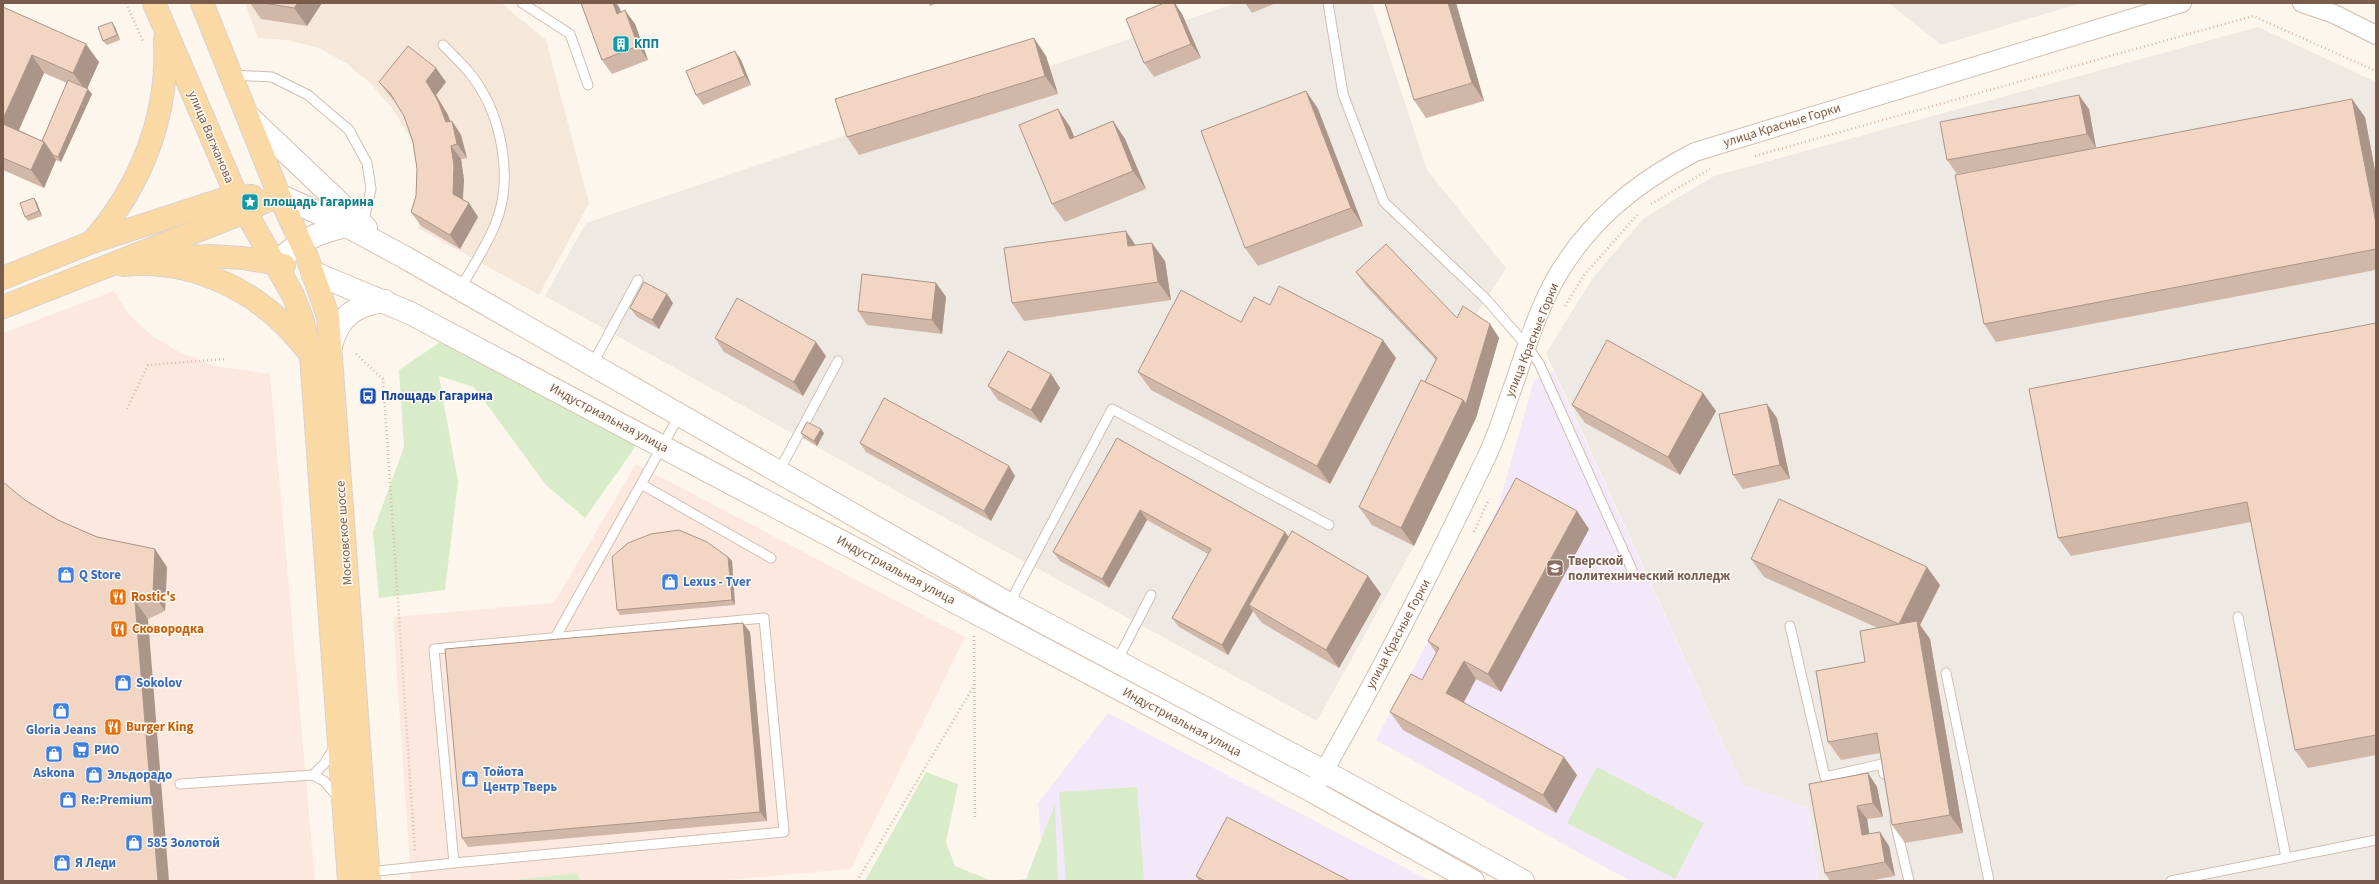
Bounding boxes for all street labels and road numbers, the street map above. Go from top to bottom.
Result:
street label: улица Вагжанова [183,88,239,186]
street label: улица Красные Горки [1721,99,1843,151]
street label: улица Красные Горки [1501,280,1563,400]
street label: Индустриальная улица [546,379,672,457]
street label: Московское шоссе [331,480,357,586]
street label: Индустриальная улица [833,531,959,609]
street label: улица Красные Горки [1361,576,1435,692]
street label: Индустриальная улица [1119,683,1245,761]

